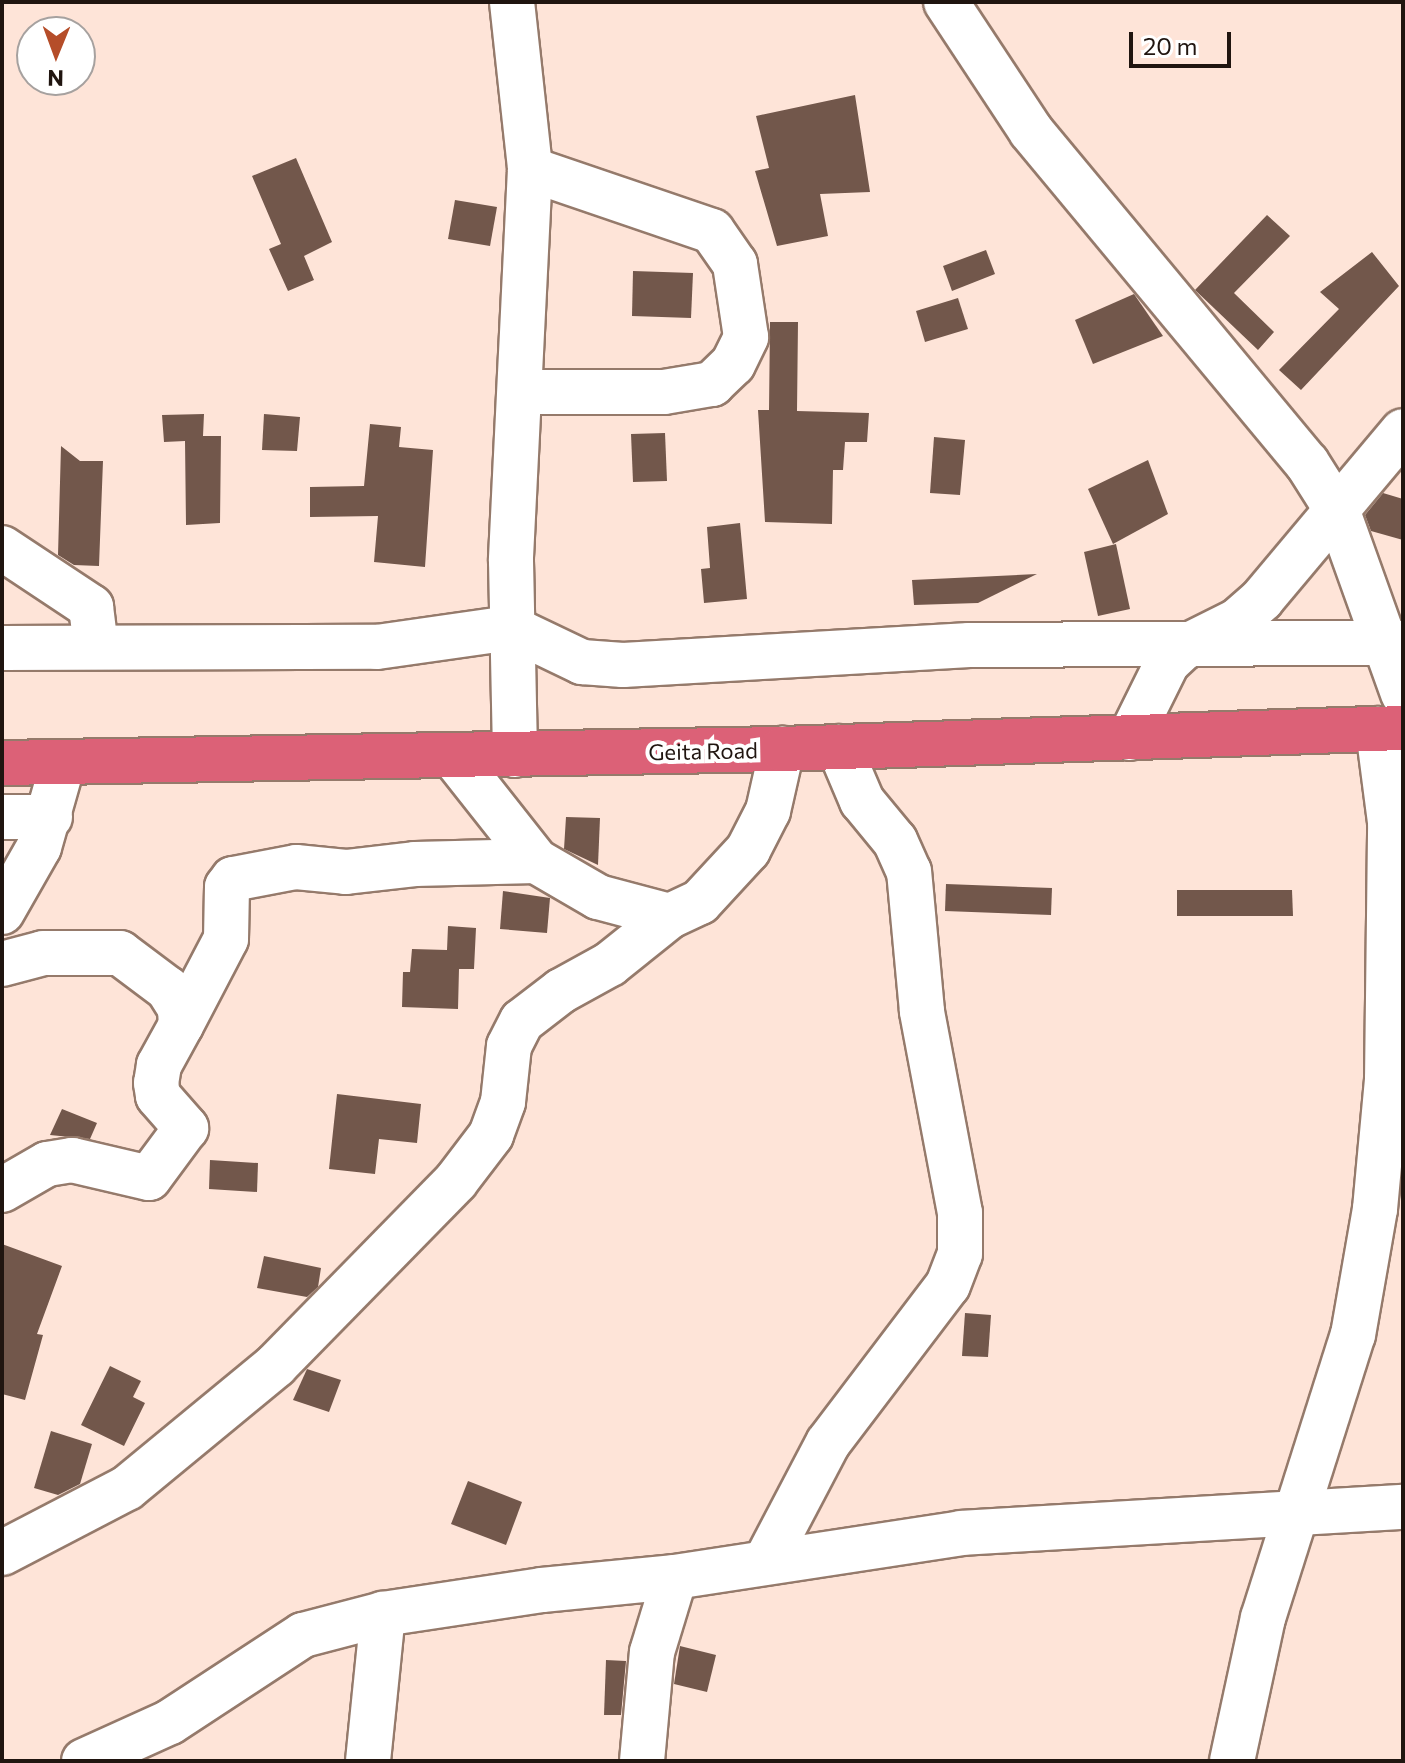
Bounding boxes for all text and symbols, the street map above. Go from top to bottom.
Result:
north arrow [16,16,96,96]
scale bar [1133,16,1235,66]
text: 20 m [1143,31,1197,60]
text: N [47,65,64,92]
street label: Geita Road [648,737,758,765]

